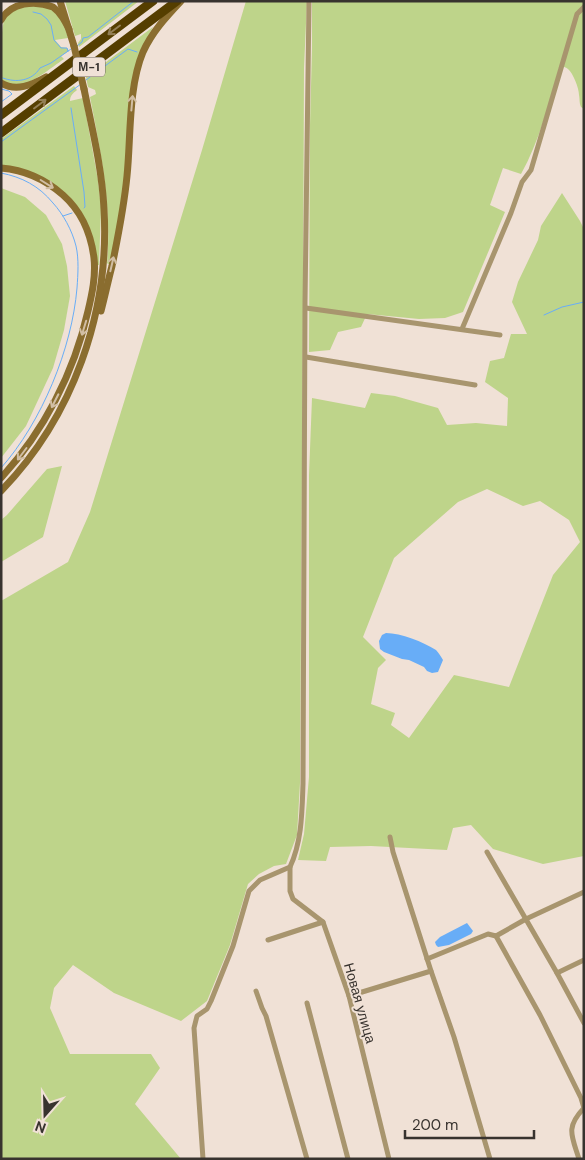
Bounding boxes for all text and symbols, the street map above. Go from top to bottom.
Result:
one-way arrow [108,25,121,36]
road number: М-1 [73,58,105,76]
one-way arrow [128,95,137,111]
one-way arrow [33,98,46,109]
one-way arrow [39,179,53,189]
one-way arrow [108,256,117,272]
one-way arrow [79,319,88,335]
one-way arrow [50,394,60,409]
one-way arrow [16,447,27,460]
street label: Новая улица [340,961,380,1045]
north arrow [20,1090,70,1140]
scale bar [405,1108,534,1140]
text: 200 m [412,1115,458,1135]
text: N [33,1117,48,1137]

